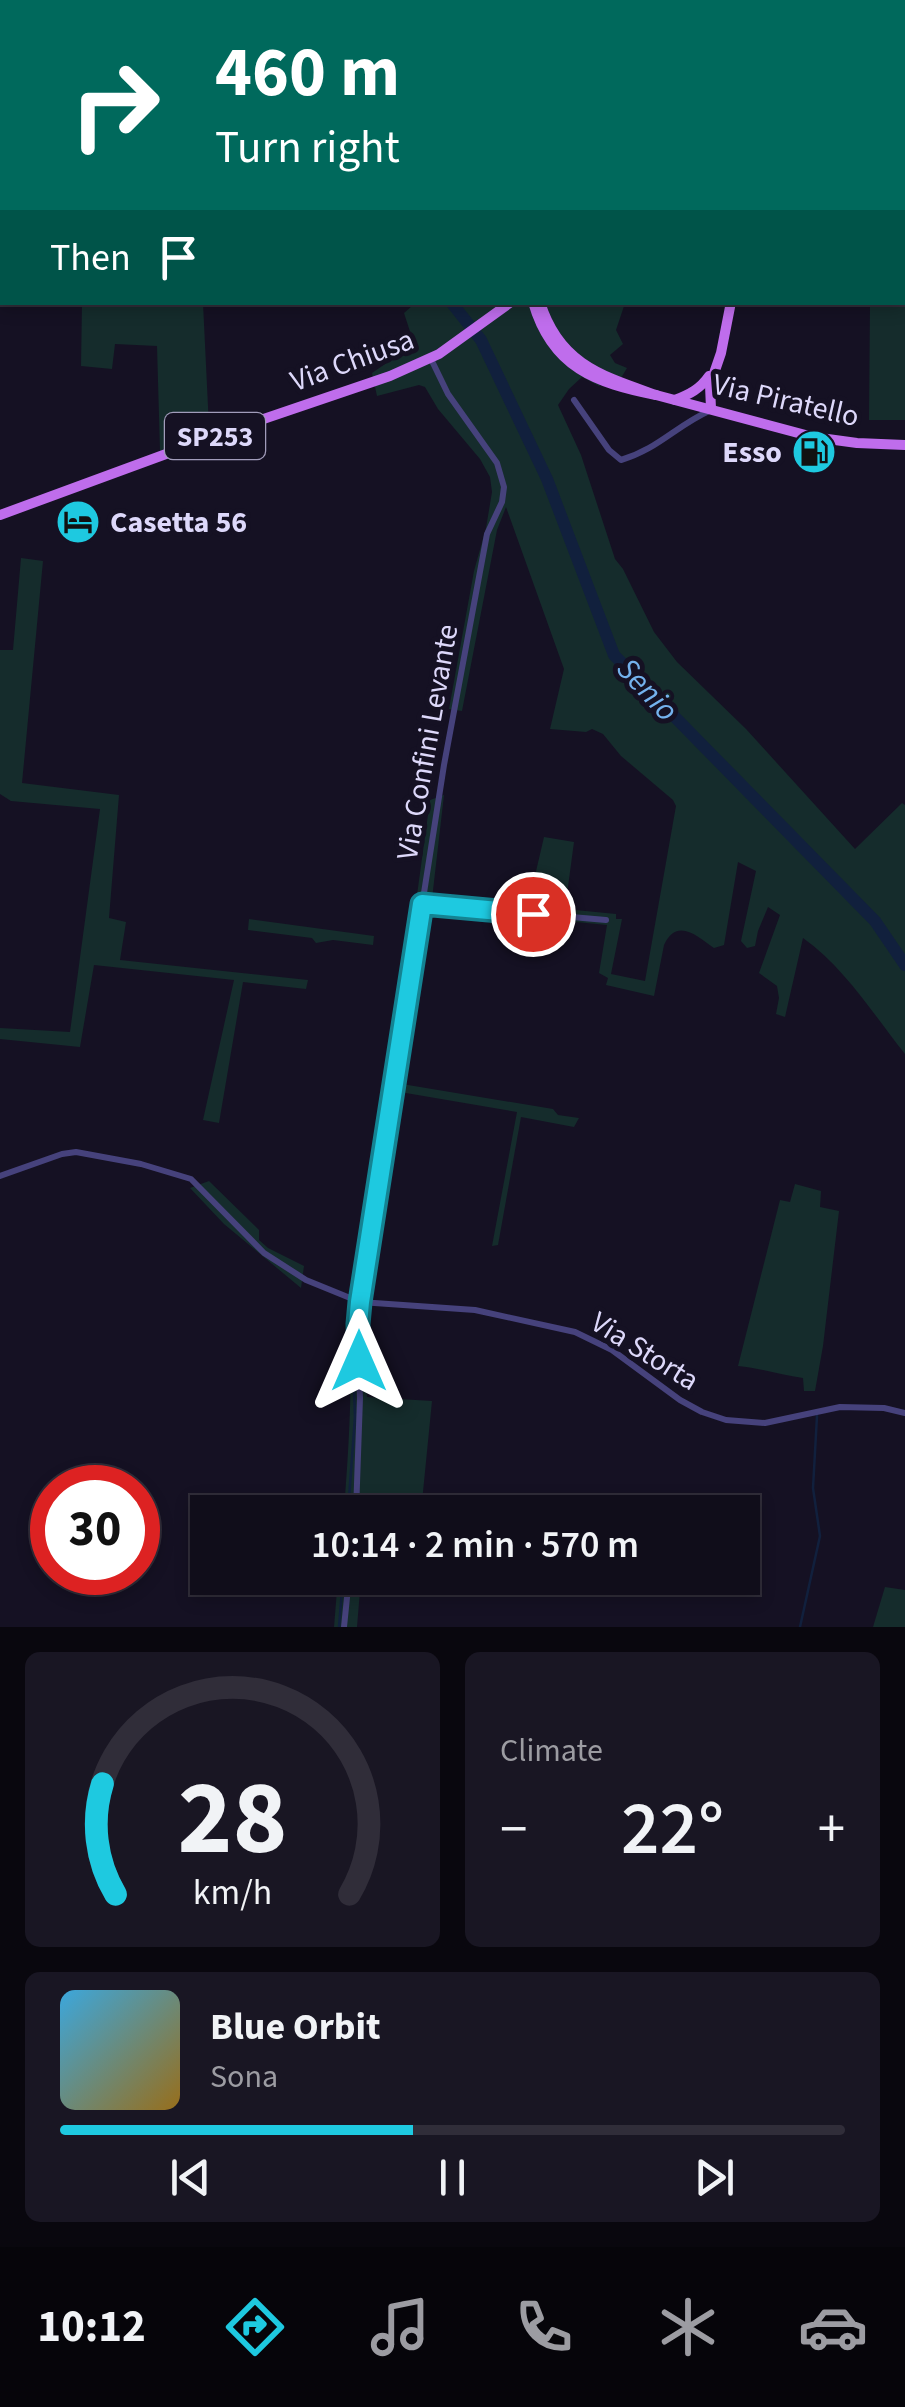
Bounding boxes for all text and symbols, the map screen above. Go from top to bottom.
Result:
text: 460 m [215,23,400,123]
icon: right [50,40,180,170]
text: Turn right [215,116,400,180]
icon: arrive [151,230,206,285]
text: Then [50,231,131,285]
street label: Via Chiusa [284,318,420,403]
street label: Via Piratello [709,363,863,438]
road number: SP253 [165,413,265,459]
fuel station icon: Esso [791,429,837,475]
place label: Esso [722,431,782,474]
hotel icon: Casetta 56 [55,499,101,545]
place label: Casetta 56 [110,501,247,544]
street label: Via Confini Levante [386,621,469,863]
water label: Senio [606,648,689,732]
pin [491,872,576,957]
icon: arrive [506,887,561,942]
street label: Via Storta [582,1301,707,1402]
position arrow [307,1309,411,1413]
speed limit sign: 30 [30,1465,160,1595]
text: 10:14 · 2 min · 570 m [311,1518,639,1572]
text: Climate [500,1728,603,1774]
text: 28 [178,1746,287,1894]
text: 22° [621,1776,724,1883]
text: − [500,1791,527,1869]
text: + [818,1791,845,1869]
text: km/h [193,1867,272,1918]
text: Blue Orbit [210,2000,381,2054]
text: Sona [210,2054,278,2100]
icon: previous [163,2150,218,2205]
icon: pause [425,2150,480,2205]
icon: next [687,2150,742,2205]
icon: directions [220,2292,290,2362]
icon: music [365,2292,435,2362]
icon: phone [509,2292,579,2362]
icon: climate [653,2292,723,2362]
icon: car [798,2292,868,2362]
text: 10:12 [37,2295,146,2359]

